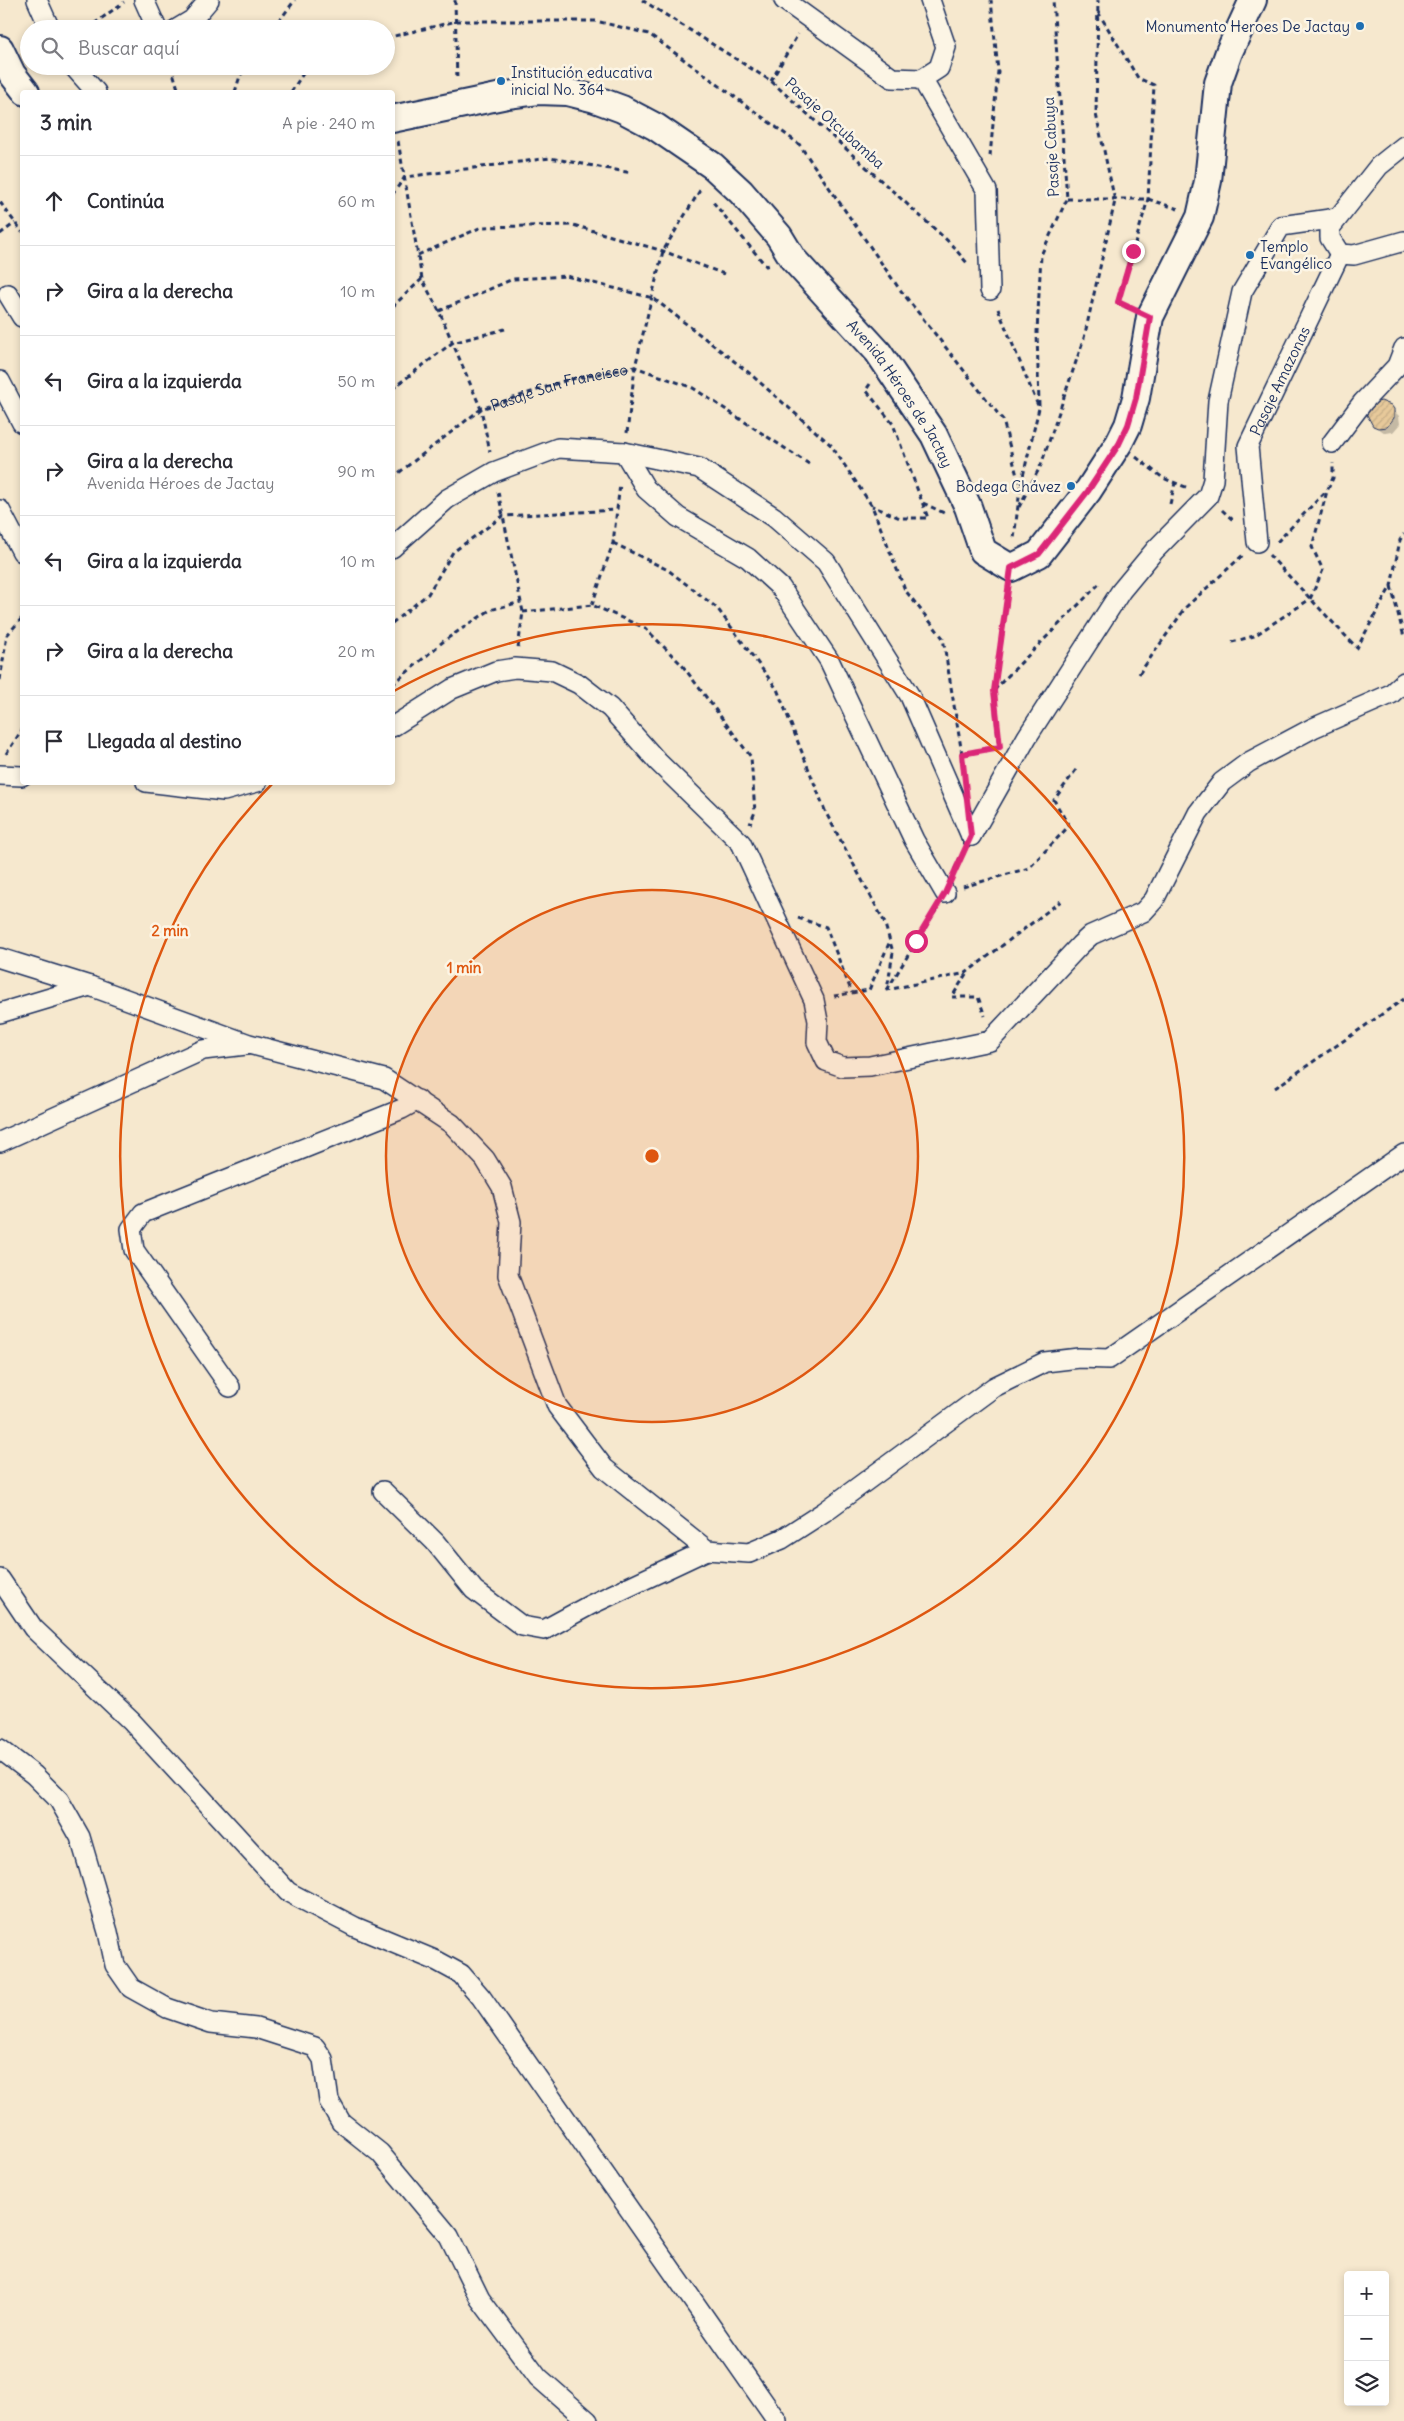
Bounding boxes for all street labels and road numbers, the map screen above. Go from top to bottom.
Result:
street label: Pasaje Otcubamba [781,73,889,173]
street label: Pasaje Cabuya [1039,96,1063,197]
street label: Avenida Héroes de Jactay [843,315,957,470]
street label: Pasaje Amazonas [1245,323,1314,438]
street label: Pasaje San Francisco [488,359,629,415]

